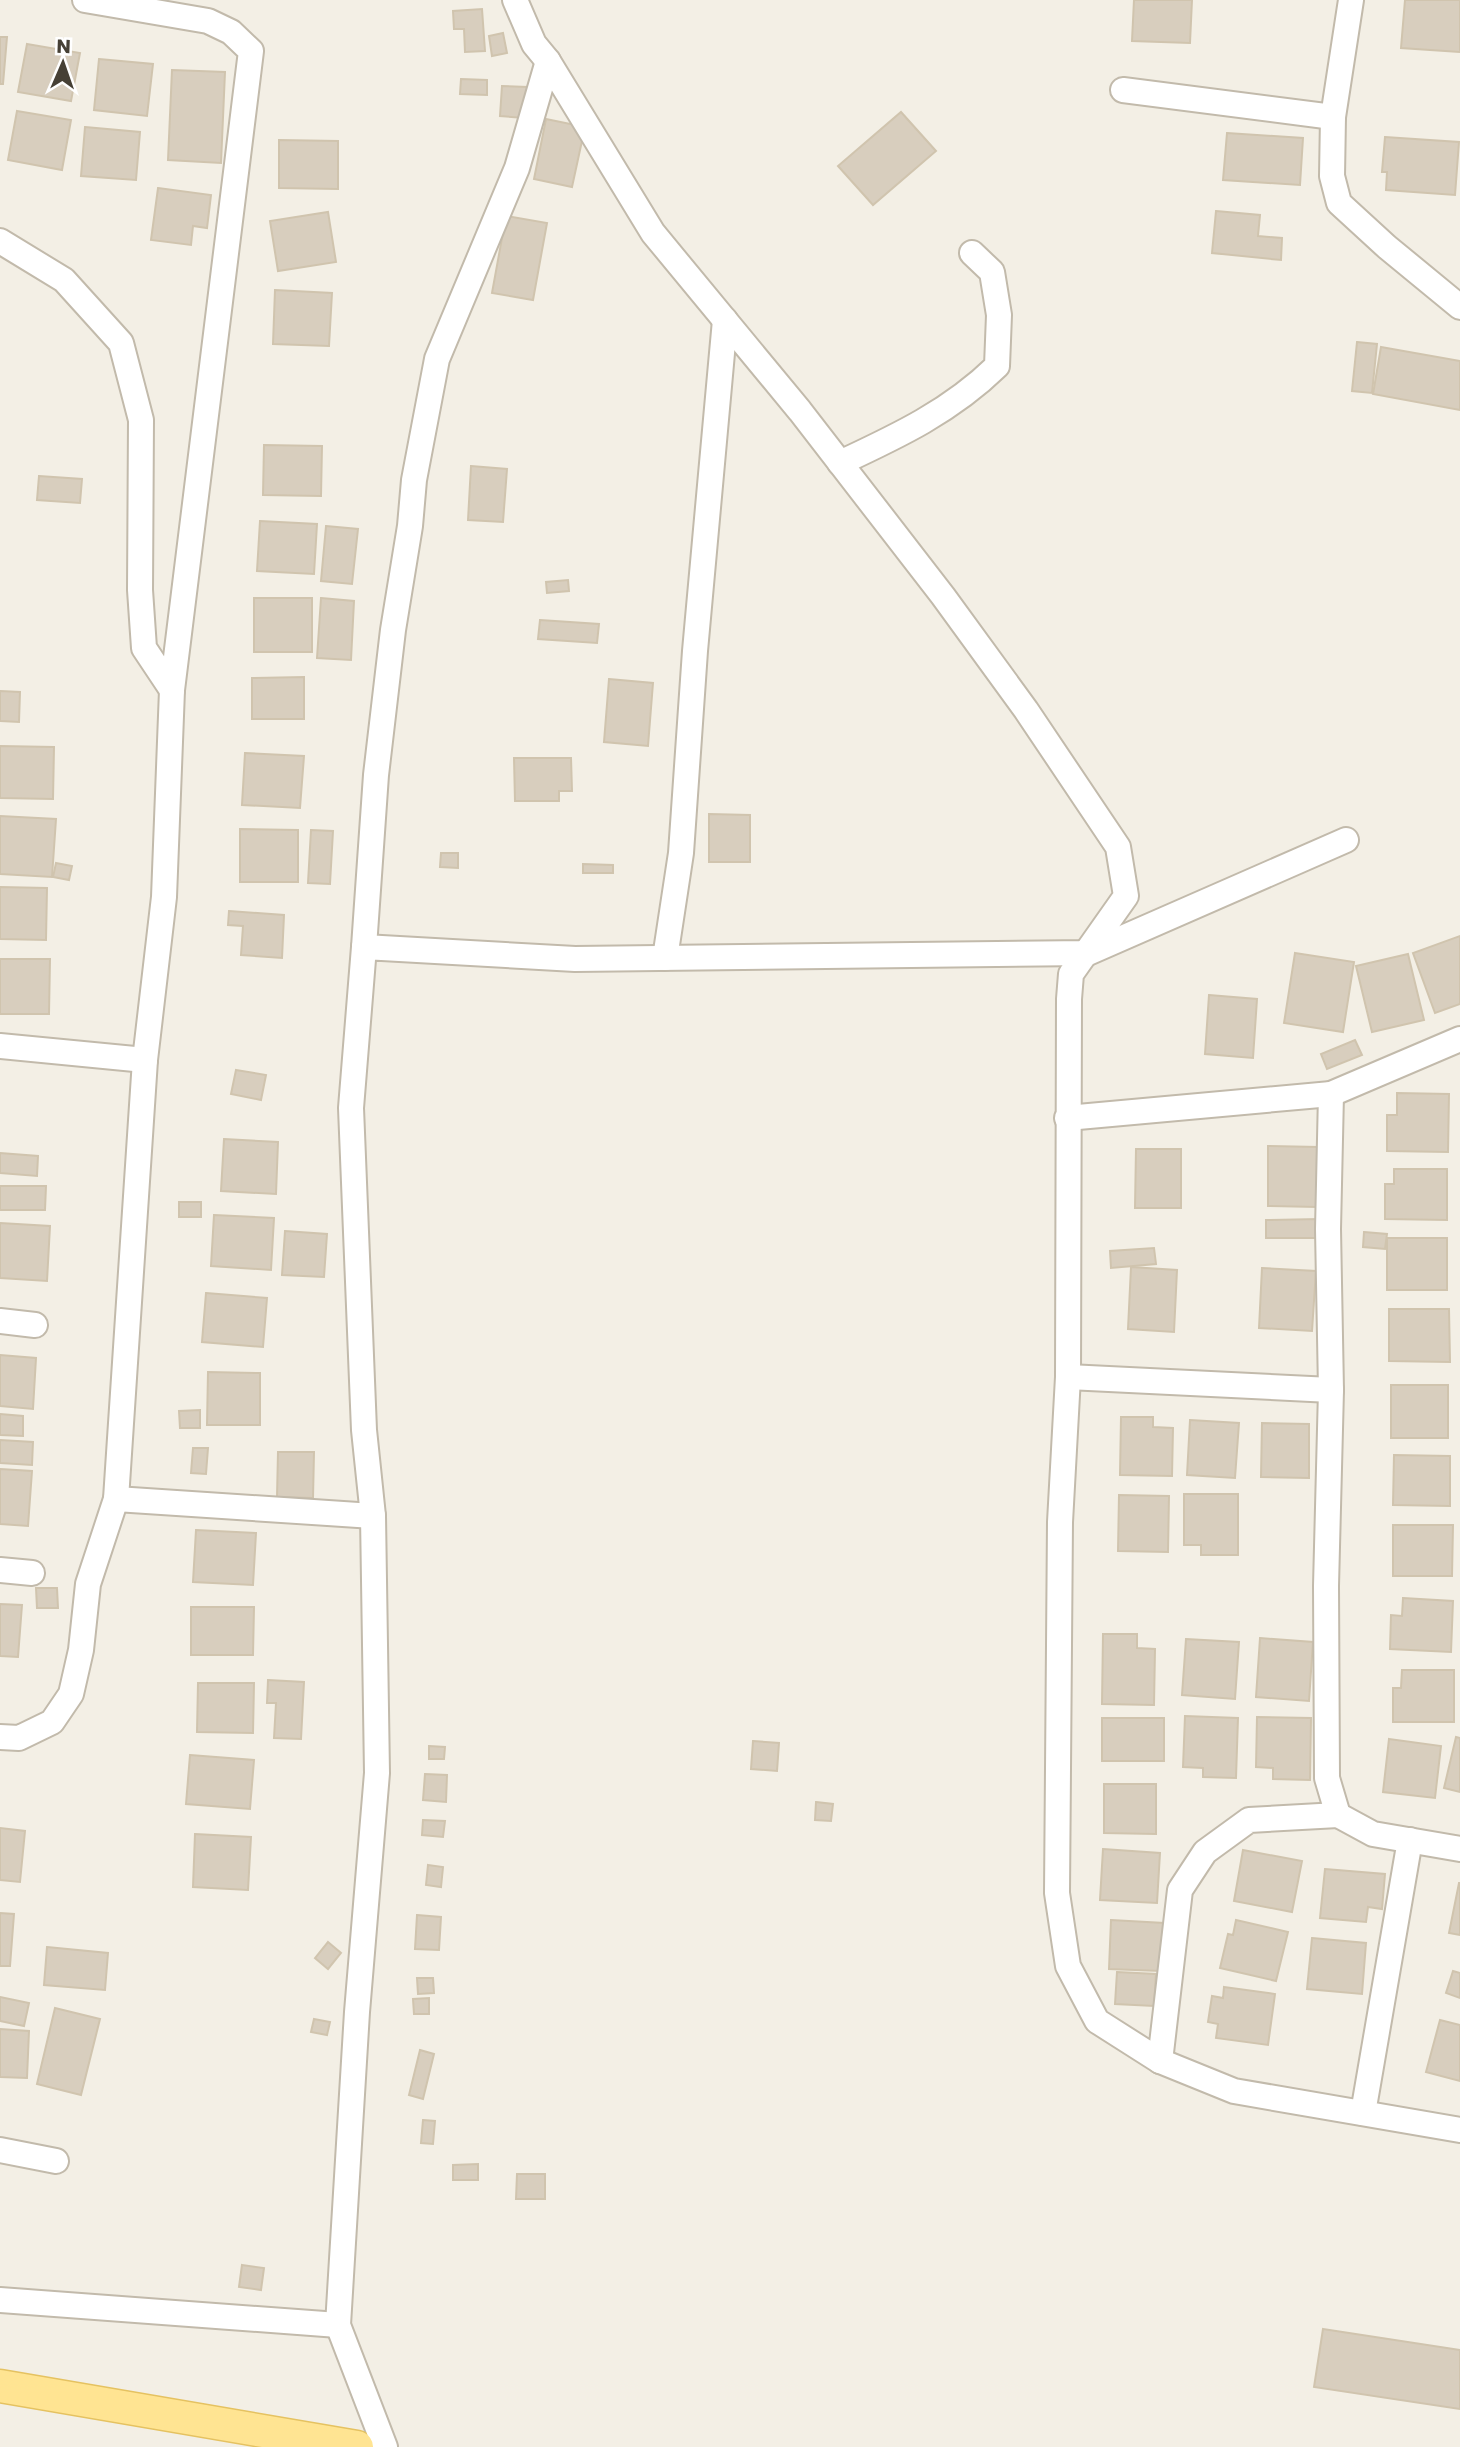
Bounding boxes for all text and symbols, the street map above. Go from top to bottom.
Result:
north arrow [28,28,98,98]
text: N [56,33,71,60]

